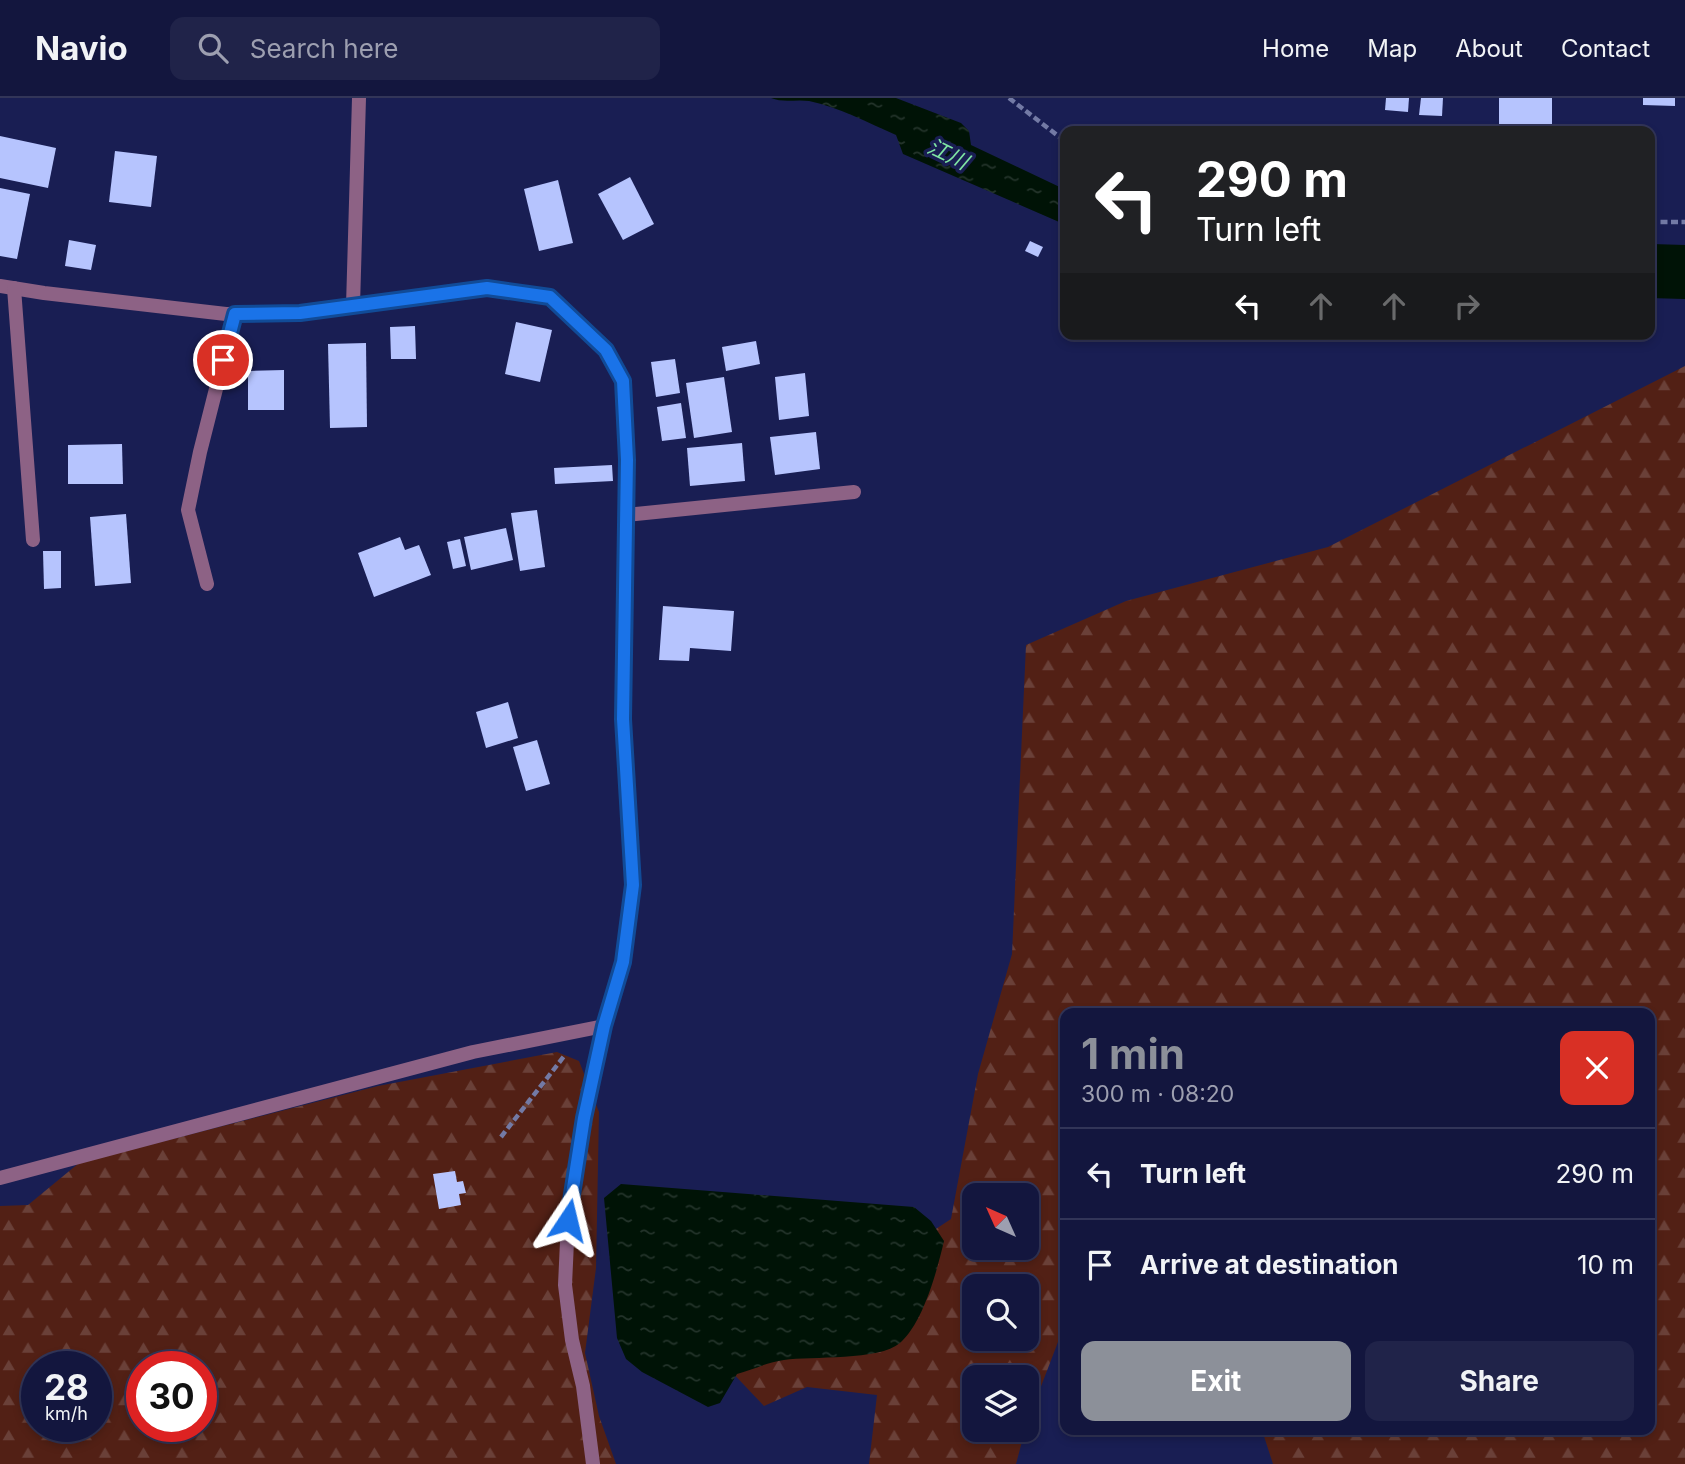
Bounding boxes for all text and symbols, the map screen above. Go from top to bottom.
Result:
search box [170,17,660,80]
text: Navio [35,28,128,68]
icon: search [194,29,232,67]
text: Search here [250,33,398,64]
text: Home [1262,34,1329,63]
text: Map [1367,34,1417,63]
text: About [1455,34,1523,63]
text: Contact [1561,34,1650,63]
water label: 江川 [924,134,974,175]
text: 290 m [1196,150,1348,209]
icon: left [1081,154,1172,245]
text: Turn left [1196,210,1321,249]
icon: left [1229,287,1267,325]
icon: ahead [1302,287,1340,325]
icon: ahead [1375,287,1413,325]
icon: right [1448,287,1486,325]
pin [193,330,253,390]
icon: arrive [204,341,242,379]
text: 1 min [1081,1028,1185,1079]
button: close [1560,1031,1634,1105]
text: 300 m · 08:20 [1081,1080,1234,1108]
icon: left [1081,1155,1119,1193]
text: Turn left [1140,1158,1246,1189]
text: 290 m [1556,1158,1634,1189]
position arrow [531,1183,605,1257]
north arrow [962,1183,1040,1260]
map controls [962,1183,1039,1442]
icon: arrive [1081,1246,1119,1284]
text: Arrive at destination [1140,1249,1399,1280]
text: 10 m [1577,1249,1634,1280]
button: search [962,1274,1039,1351]
button: Exit [1081,1341,1351,1421]
button: Share [1365,1341,1634,1421]
speed limit sign: 30 [126,1351,217,1442]
button: layers [962,1365,1039,1442]
text: 28 [44,1366,89,1408]
text: km/h [45,1403,88,1424]

